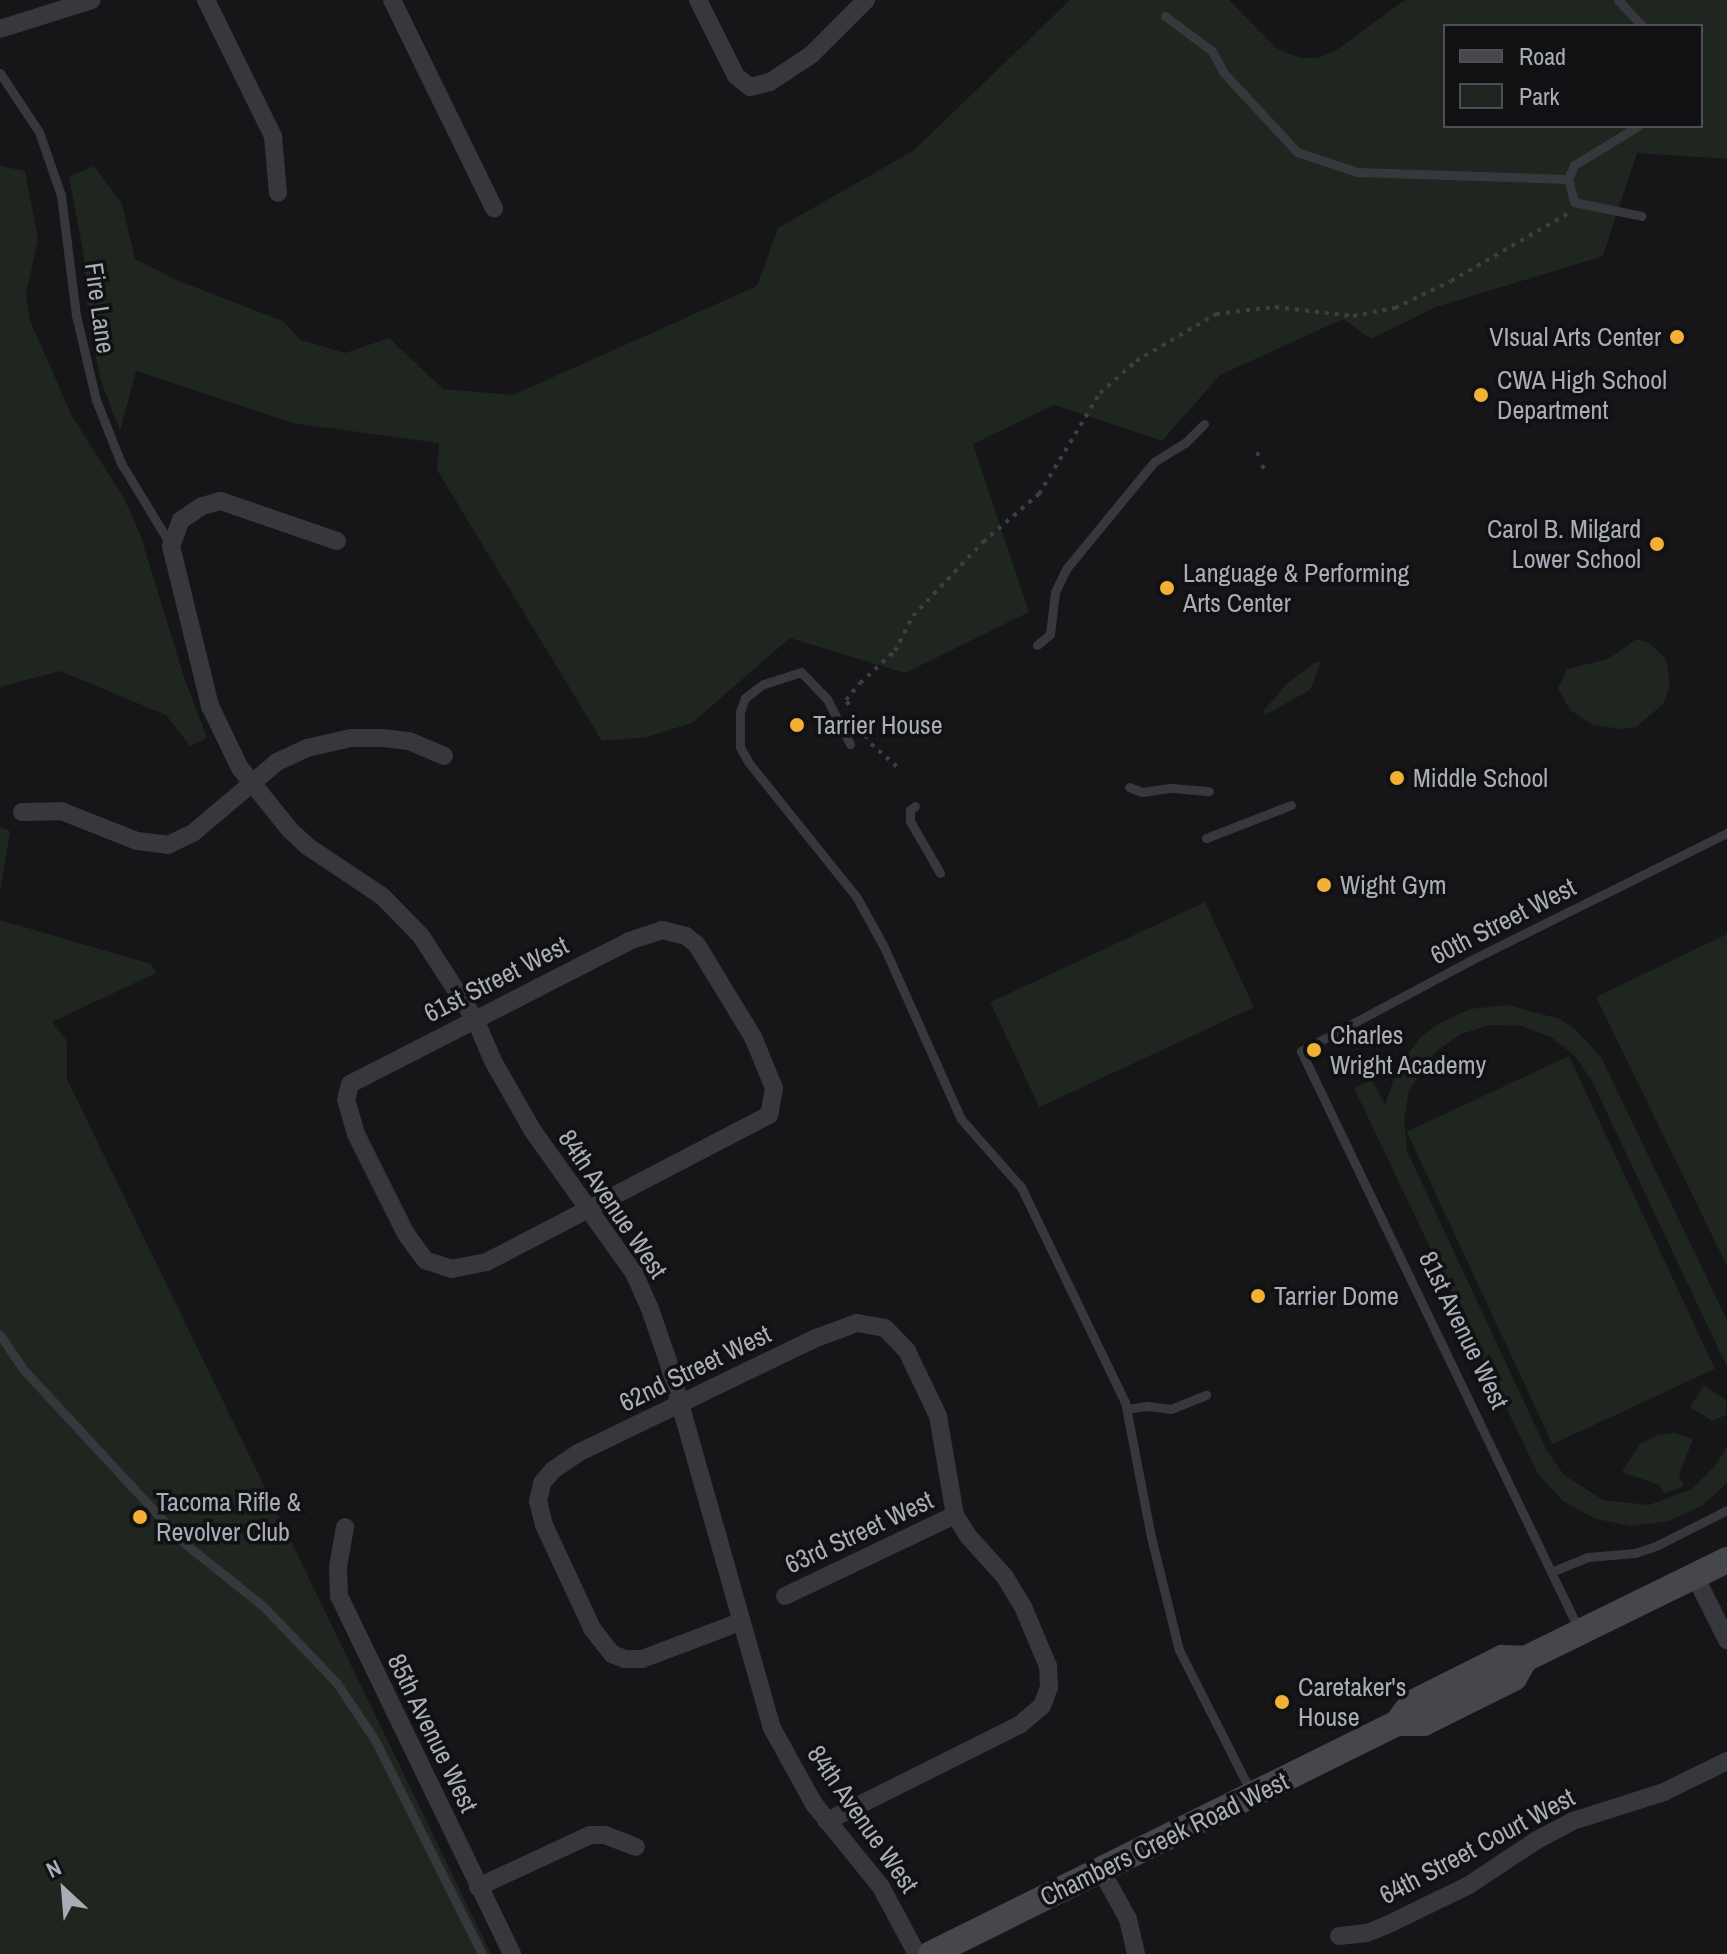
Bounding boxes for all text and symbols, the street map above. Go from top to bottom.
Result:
legend [1443,24,1703,128]
text: Road [1519,40,1566,72]
text: Park [1519,80,1559,112]
street label: Fire Lane [78,261,122,355]
place label: VIsual Arts Center [1488,321,1661,353]
marker: VIsual Arts Center [1668,328,1686,346]
place label: CWA High School Department [1497,364,1668,426]
marker: CWA High School Department [1472,386,1490,404]
place label: Carol B. Milgard Lower School [1487,513,1641,574]
marker: Carol B. Milgard Lower School [1648,535,1666,553]
place label: Language & Performing Arts Center [1183,557,1409,618]
marker: Language & Performing Arts Center [1158,579,1176,597]
place label: Tarrier House [813,709,943,741]
marker: Tarrier House [788,716,806,734]
place label: Middle School [1413,762,1548,794]
marker: Middle School [1388,769,1406,787]
place label: Wight Gym [1340,869,1447,901]
street label: 60th Street West [1425,871,1581,971]
marker: Wight Gym [1315,876,1333,894]
street label: 61st Street West [419,929,573,1029]
place label: Charles Wright Academy [1330,1019,1487,1080]
marker: Charles Wright Academy [1305,1041,1323,1059]
street label: 84th Avenue West [552,1123,674,1285]
street label: 81st Avenue West [1412,1246,1516,1414]
place label: Tarrier Dome [1274,1280,1399,1312]
marker: Tarrier Dome [1249,1287,1267,1305]
street label: 62nd Street West [614,1318,776,1418]
street label: 63rd Street West [780,1484,938,1580]
place label: Tacoma Rifle & Revolver Club [156,1486,301,1548]
marker: Tacoma Rifle & Revolver Club [131,1508,149,1526]
street label: 85th Avenue West [381,1648,485,1818]
place label: Caretaker's House [1298,1671,1406,1732]
marker: Caretaker's House [1273,1693,1291,1711]
street label: 84th Avenue West [800,1739,926,1899]
street label: Chambers Creek Road West [1035,1765,1293,1913]
street label: 64th Street Court West [1374,1781,1580,1911]
north arrow [24,1850,104,1930]
text: N [41,1852,66,1885]

